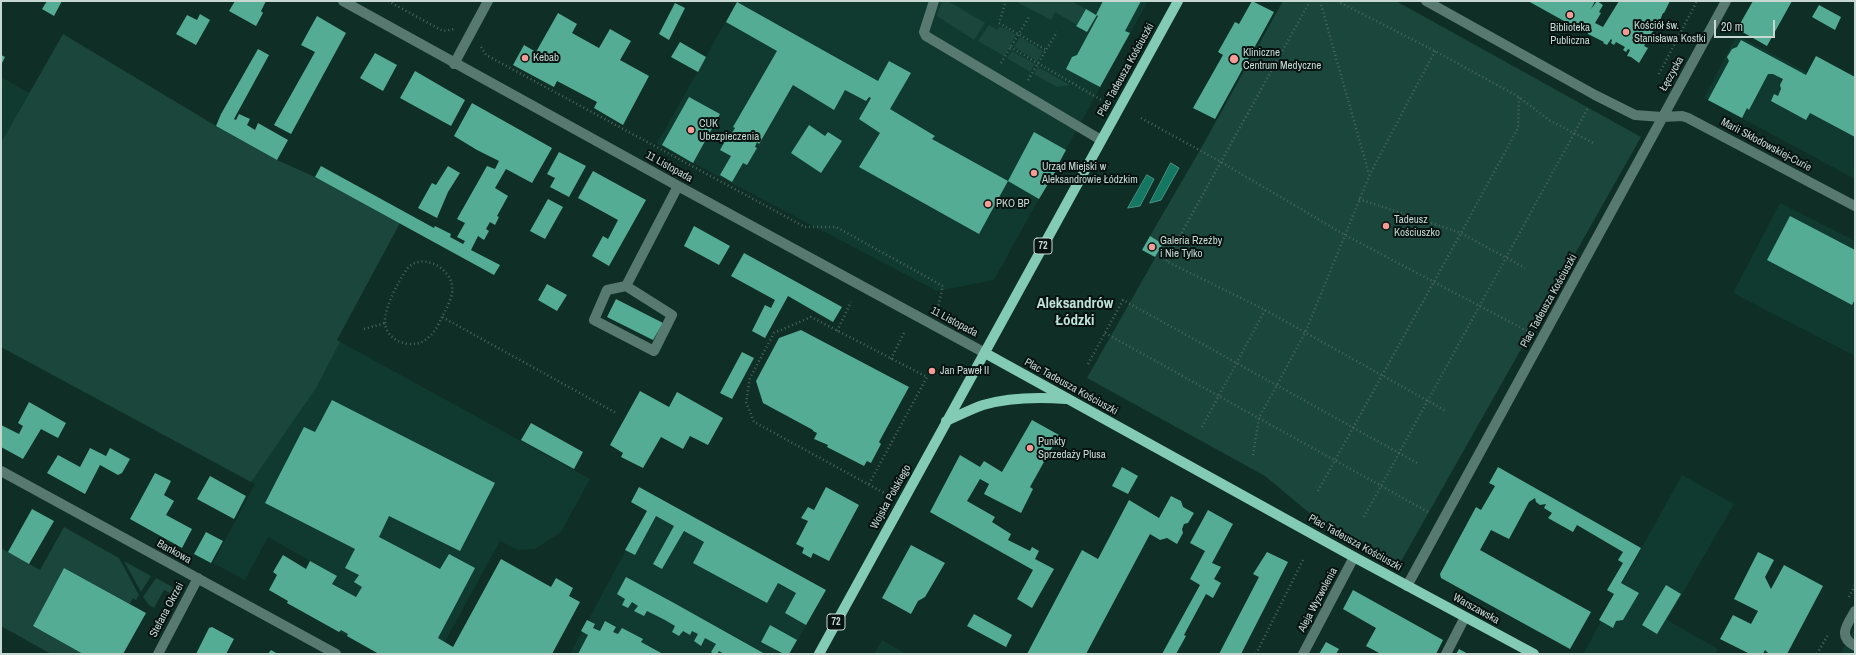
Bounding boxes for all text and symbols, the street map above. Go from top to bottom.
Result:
marker: Biblioteka Publiczna [1565,10,1575,20]
scale bar [1716,12,1777,38]
place label: Kościół św. Stanisława Kostki [1634,19,1706,45]
text: 20 m [1721,19,1743,35]
street label: Plac Tadeusza Kościuszki [1095,21,1157,119]
place label: Biblioteka Publiczna [1550,21,1590,47]
marker: Kościół św. Stanisława Kostki [1621,27,1631,37]
place label: Kliniczne Centrum Medyczne [1243,46,1321,72]
place label: Kebab [533,51,559,65]
marker: Kebab [520,53,530,63]
marker: Kliniczne Centrum Medyczne [1228,53,1240,65]
street label: Łęczycka [1657,54,1687,94]
street label: Marii Skłodowskiej-Curie [1718,116,1814,174]
place label: CUK Ubezpieczenia [699,117,759,143]
marker: CUK Ubezpieczenia [686,125,696,135]
street label: 11 Listopada [643,149,695,185]
place label: Urząd Miejski w Aleksandrowie Łódzkim [1042,160,1138,186]
marker: Urząd Miejski w Aleksandrowie Łódzkim [1029,168,1039,178]
place label: PKO BP [996,197,1030,211]
marker: PKO BP [983,199,993,209]
place label: Tadeusz Kościuszko [1394,213,1440,239]
marker: Tadeusz Kościuszko [1381,221,1391,231]
place label: Galeria Rzeźby i Nie Tylko [1160,234,1222,260]
road number: 72 [1034,238,1052,254]
marker: Galeria Rzeźby i Nie Tylko [1147,242,1157,252]
street label: Plac Tadeusza Kościuszki [1518,252,1580,350]
district label: Aleksandrów Łódzki [1037,295,1113,330]
street label: 11 Listopada [928,304,980,340]
street label: Plac Tadeusza Kościuszki [1022,356,1120,418]
place label: Jan Paweł II [940,364,989,378]
marker: Jan Paweł II [927,366,937,376]
place label: Punkty Sprzedaży Plusa [1038,435,1106,461]
marker: Punkty Sprzedaży Plusa [1025,443,1035,453]
street label: Wojska Polskiego [868,463,914,531]
street label: Plac Tadeusza Kościuszki [1306,512,1404,574]
street label: Bankowa [155,537,193,567]
street label: Aleja Wyzwolenia [1295,566,1341,634]
street label: Stefana Okrzei [147,580,187,640]
street label: Warszawska [1451,591,1501,627]
road number: 72 [827,614,845,630]

